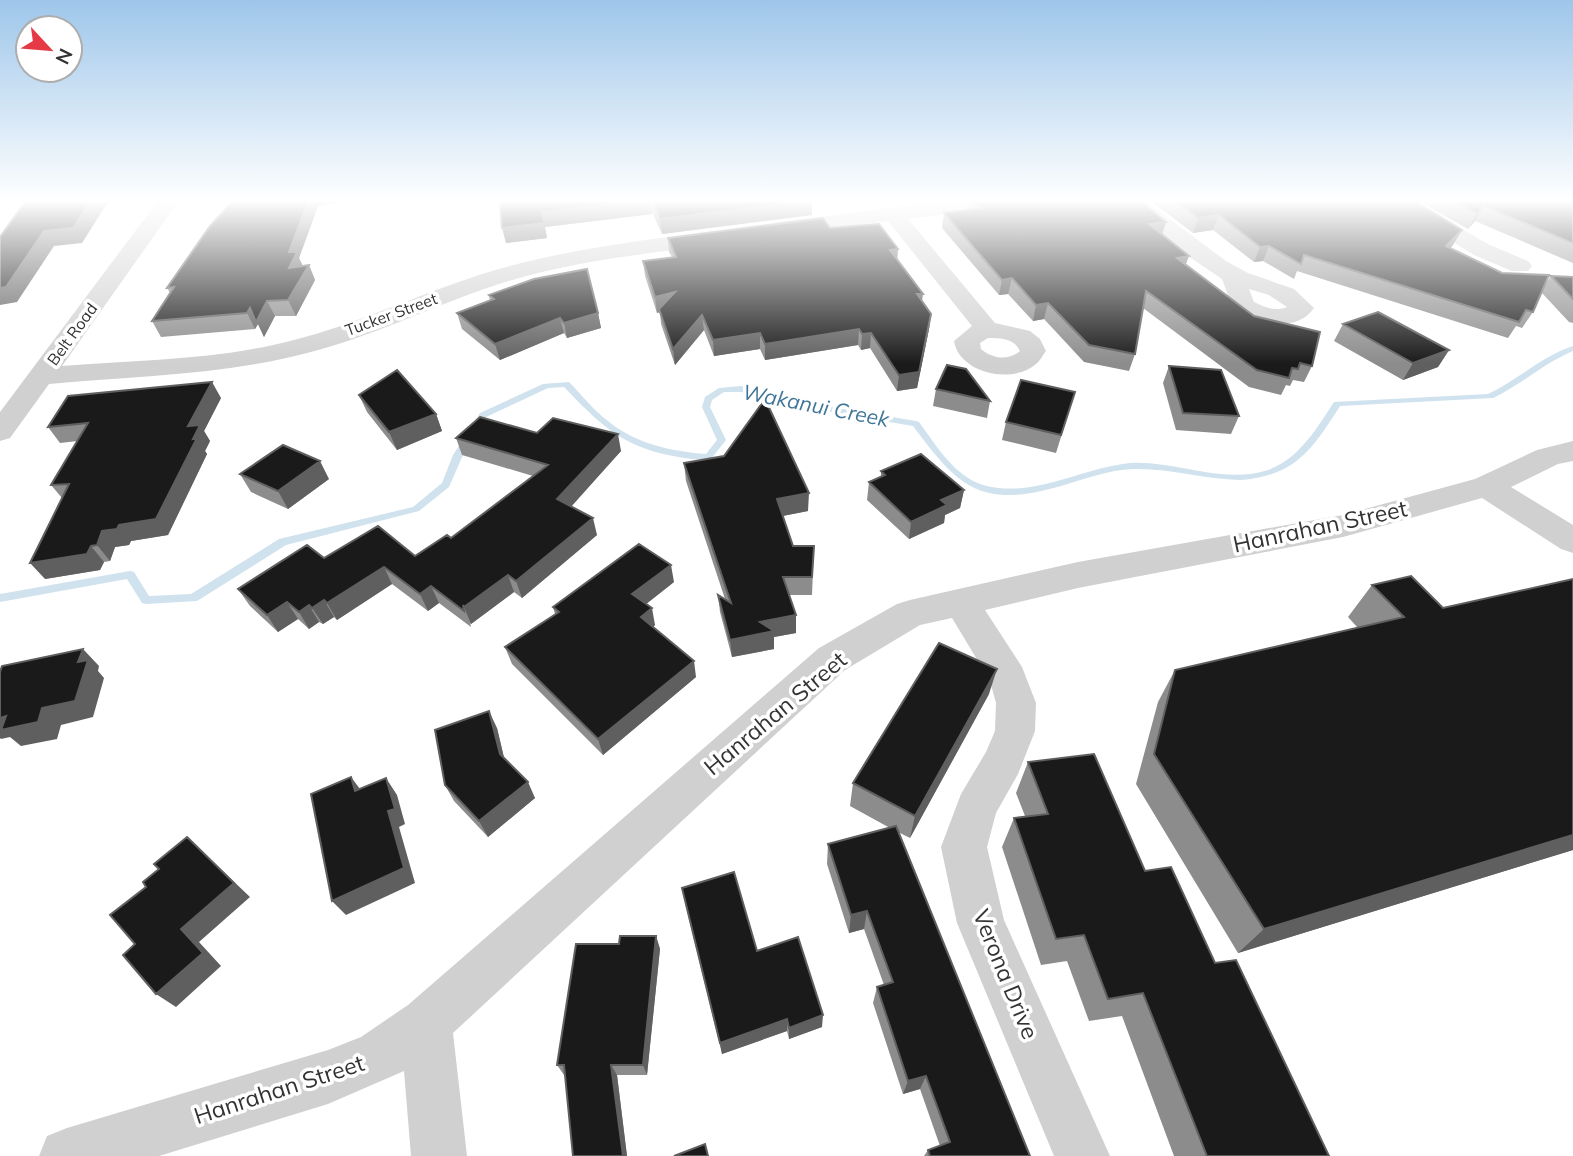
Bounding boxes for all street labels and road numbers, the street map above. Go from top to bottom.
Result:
street label: Tucker Street [342,288,440,340]
street label: Belt Road [43,299,101,369]
street label: Hanrahan Street [1230,493,1410,559]
street label: Hanrahan Street [698,645,852,781]
street label: Verona Drive [967,905,1045,1043]
street label: Hanrahan Street [190,1048,368,1130]

